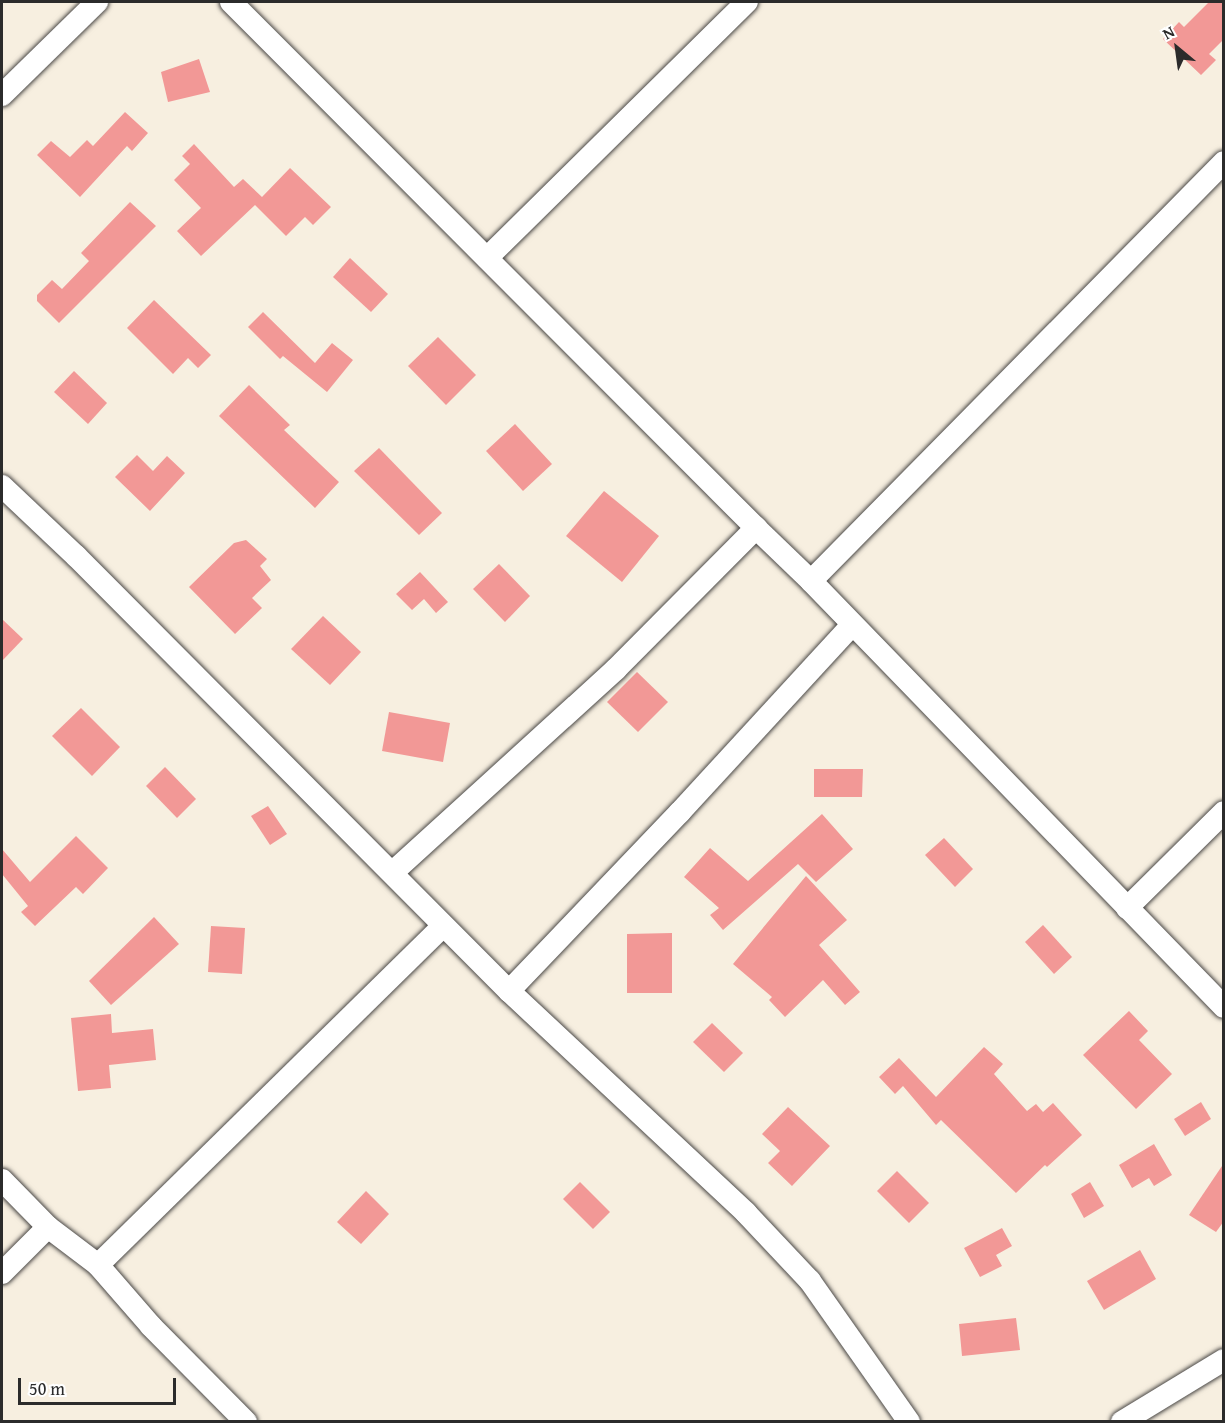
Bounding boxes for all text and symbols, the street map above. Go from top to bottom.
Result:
north arrow [1147,18,1207,78]
text: N [1158,19,1179,45]
scale bar [21,1366,178,1404]
text: 50 m [29,1375,65,1402]

